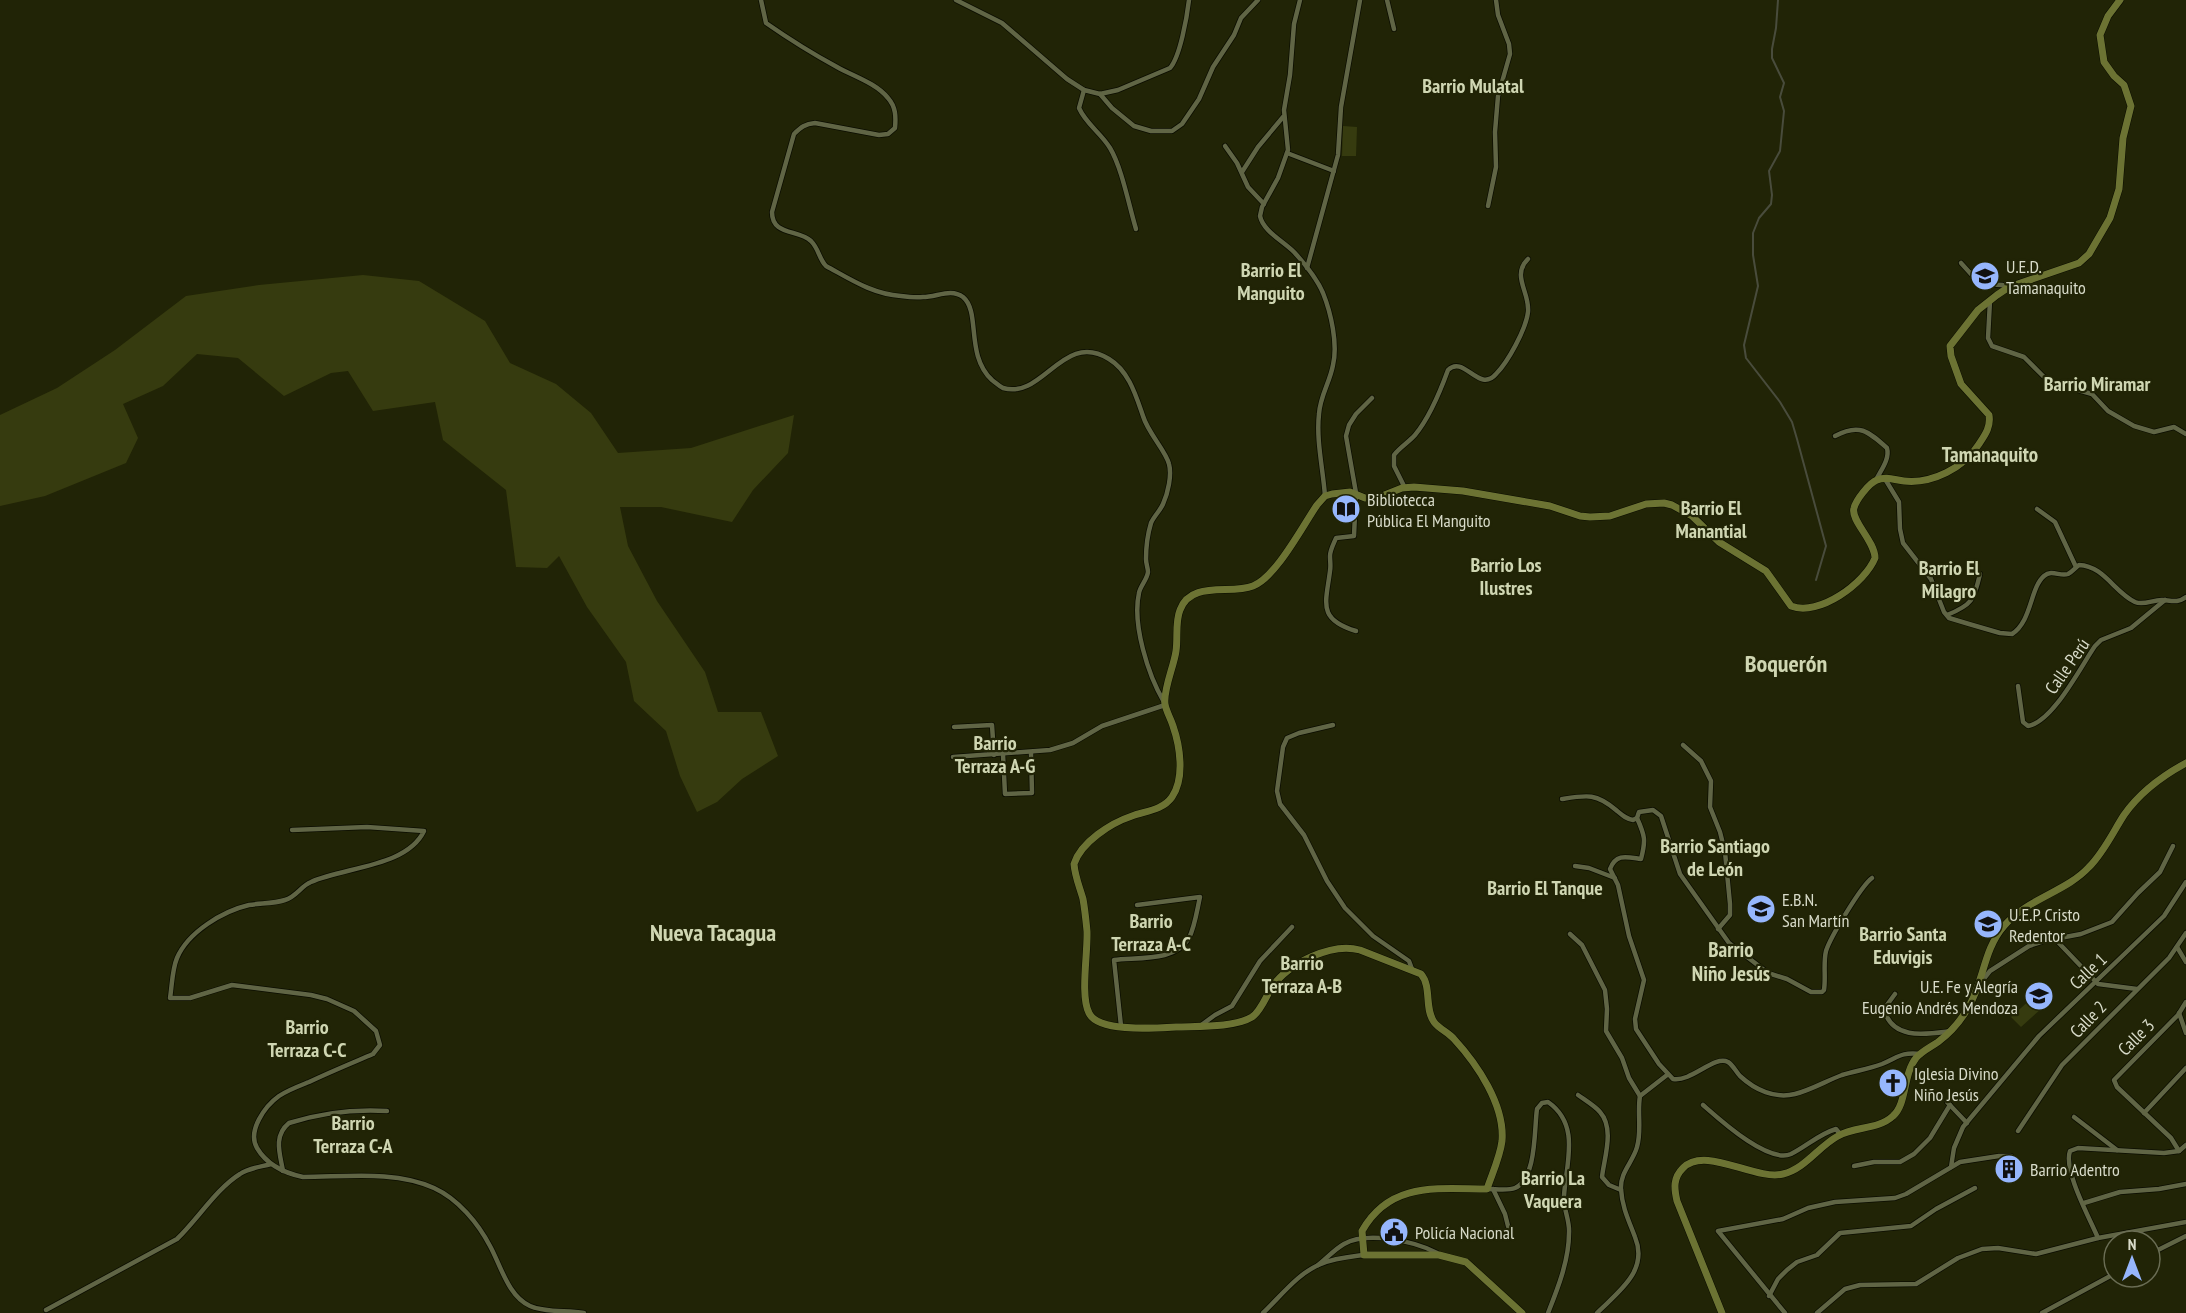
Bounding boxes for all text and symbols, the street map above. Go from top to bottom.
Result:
district label: Barrio Mulatal [1422,73,1524,99]
place label: U.E.D. Tamanaquito [2006,255,2086,299]
district label: Barrio El Manguito [1237,257,1305,306]
school or university icon: U.E.D. Tamanaquito [1969,260,2001,292]
district label: Barrio Miramar [2044,371,2150,397]
district label: Tamanaquito [1942,441,2038,468]
place label: Bibliotecca Pública El Manguito [1367,488,1491,532]
library icon: Bibliotecca Pública El Manguito [1330,493,1362,525]
district label: Barrio El Manantial [1675,495,1747,544]
district label: Barrio Los Ilustres [1470,552,1542,601]
district label: Barrio El Milagro [1919,555,1980,604]
street label: Calle Perú [2040,634,2094,698]
district label: Boquerón [1745,648,1827,679]
district label: Barrio Terraza A-G [955,730,1035,779]
district label: Barrio Santiago de León [1660,833,1770,882]
district label: Barrio El Tanque [1487,875,1603,901]
place label: E.B.N. San Martín [1782,888,1849,932]
school or university icon: E.B.N. San Martín [1745,893,1777,925]
place label: U.E.P. Cristo Redentor [2009,903,2080,947]
district label: Barrio Terraza A-C [1111,908,1191,957]
school or university icon: U.E.P. Cristo Redentor [1972,908,2004,940]
district label: Nueva Tacagua [650,917,776,948]
district label: Barrio Santa Eduvigis [1859,921,1947,970]
district label: Barrio Niño Jesús [1692,936,1770,987]
street label: Calle 1 [2065,948,2111,994]
district label: Barrio Terraza A-B [1262,950,1342,999]
place label: U.E. Fe y Alegría Eugenio Andrés Mendoza [1862,975,2018,1019]
school or university icon: U.E. Fe y Alegría Eugenio Andrés Mendoza [2023,980,2055,1012]
street label: Calle 2 [2065,996,2111,1042]
district label: Barrio Terraza C-C [268,1014,346,1063]
street label: Calle 3 [2113,1014,2159,1060]
place label: Iglesia Divino Niño Jesús [1914,1062,1999,1106]
church icon: Iglesia Divino Niño Jesús [1877,1067,1909,1099]
district label: Barrio Terraza C-A [313,1110,394,1159]
building icon: Barrio Adentro [1993,1153,2025,1185]
place label: Barrio Adentro [2030,1158,2120,1181]
district label: Barrio La Vaquera [1521,1165,1585,1214]
public building icon: Policía Nacional [1378,1216,1410,1248]
place label: Policía Nacional [1415,1221,1515,1244]
north arrow [2102,1229,2162,1289]
text: N [2128,1234,2136,1254]

